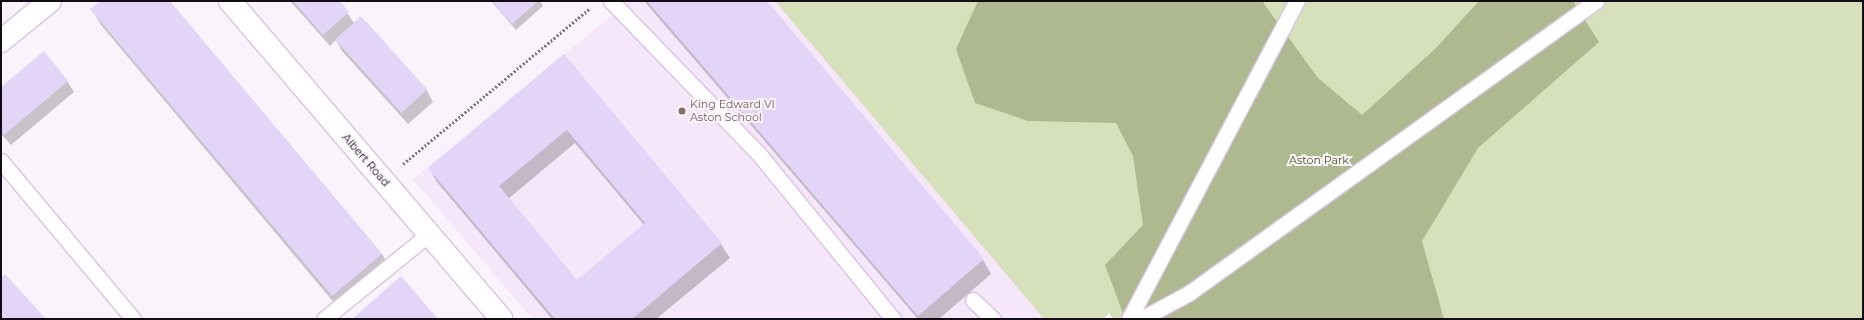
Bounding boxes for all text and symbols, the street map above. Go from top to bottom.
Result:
place label: King Edward VI Aston School [690,98,775,124]
marker: King Edward VI Aston School [677,106,687,116]
street label: Albert Road [339,131,393,189]
park label: Aston Park [1289,153,1349,167]

